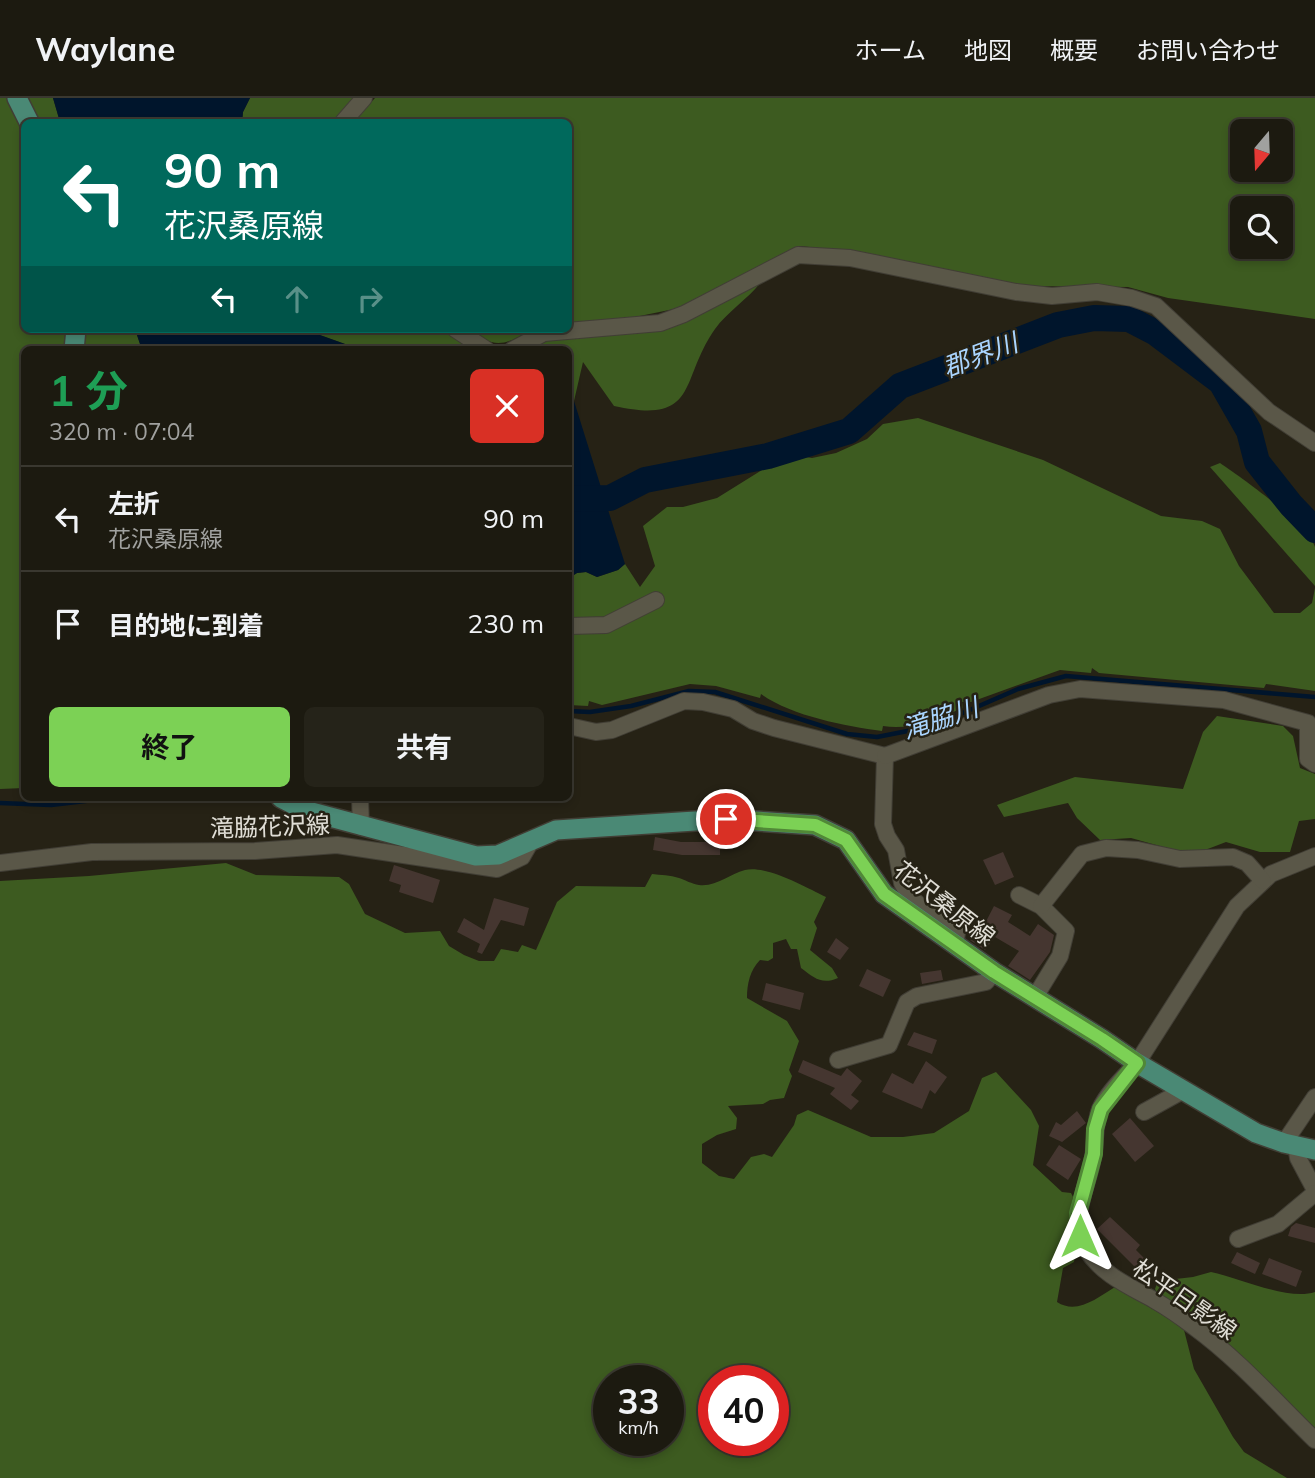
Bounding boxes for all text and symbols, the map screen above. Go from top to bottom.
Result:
text: Waylane [35,28,175,69]
text: ホーム [855,35,926,65]
text: 地図 [964,35,1012,65]
text: 概要 [1050,35,1098,65]
text: お問い合わせ [1136,35,1280,65]
north arrow [1230,119,1293,182]
map controls [1230,119,1293,259]
text: 90 m [164,139,280,200]
icon: left [49,147,140,238]
button: search [1230,196,1293,259]
text: 花沢桑原線 [164,205,324,245]
icon: left [205,280,243,318]
icon: ahead [278,280,316,318]
icon: right [351,280,389,318]
water label: 郡界川 [938,325,1025,384]
text: 1 分 [49,364,128,417]
button: close [470,369,544,443]
text: 320 m · 07:04 [49,417,194,446]
text: 左折 [108,487,160,520]
icon: left [49,500,87,538]
text: 90 m [483,502,544,535]
text: 花沢桑原線 [108,524,223,553]
icon: arrive [49,605,87,643]
text: 230 m [468,607,544,640]
text: 目的地に到着 [108,609,264,642]
water label: 滝脇川 [898,689,985,746]
button: 終了 [49,707,290,787]
button: 共有 [304,707,544,787]
pin [696,789,756,849]
icon: arrive [707,800,745,838]
street label: 滝脇花沢線 [210,809,330,843]
street label: 花沢桑原線 [888,854,1002,952]
position arrow [1043,1199,1117,1273]
street label: 松平日影線 [1127,1252,1243,1346]
speed limit sign: 40 [698,1365,789,1456]
text: 33 [617,1379,660,1423]
text: km/h [618,1416,659,1439]

